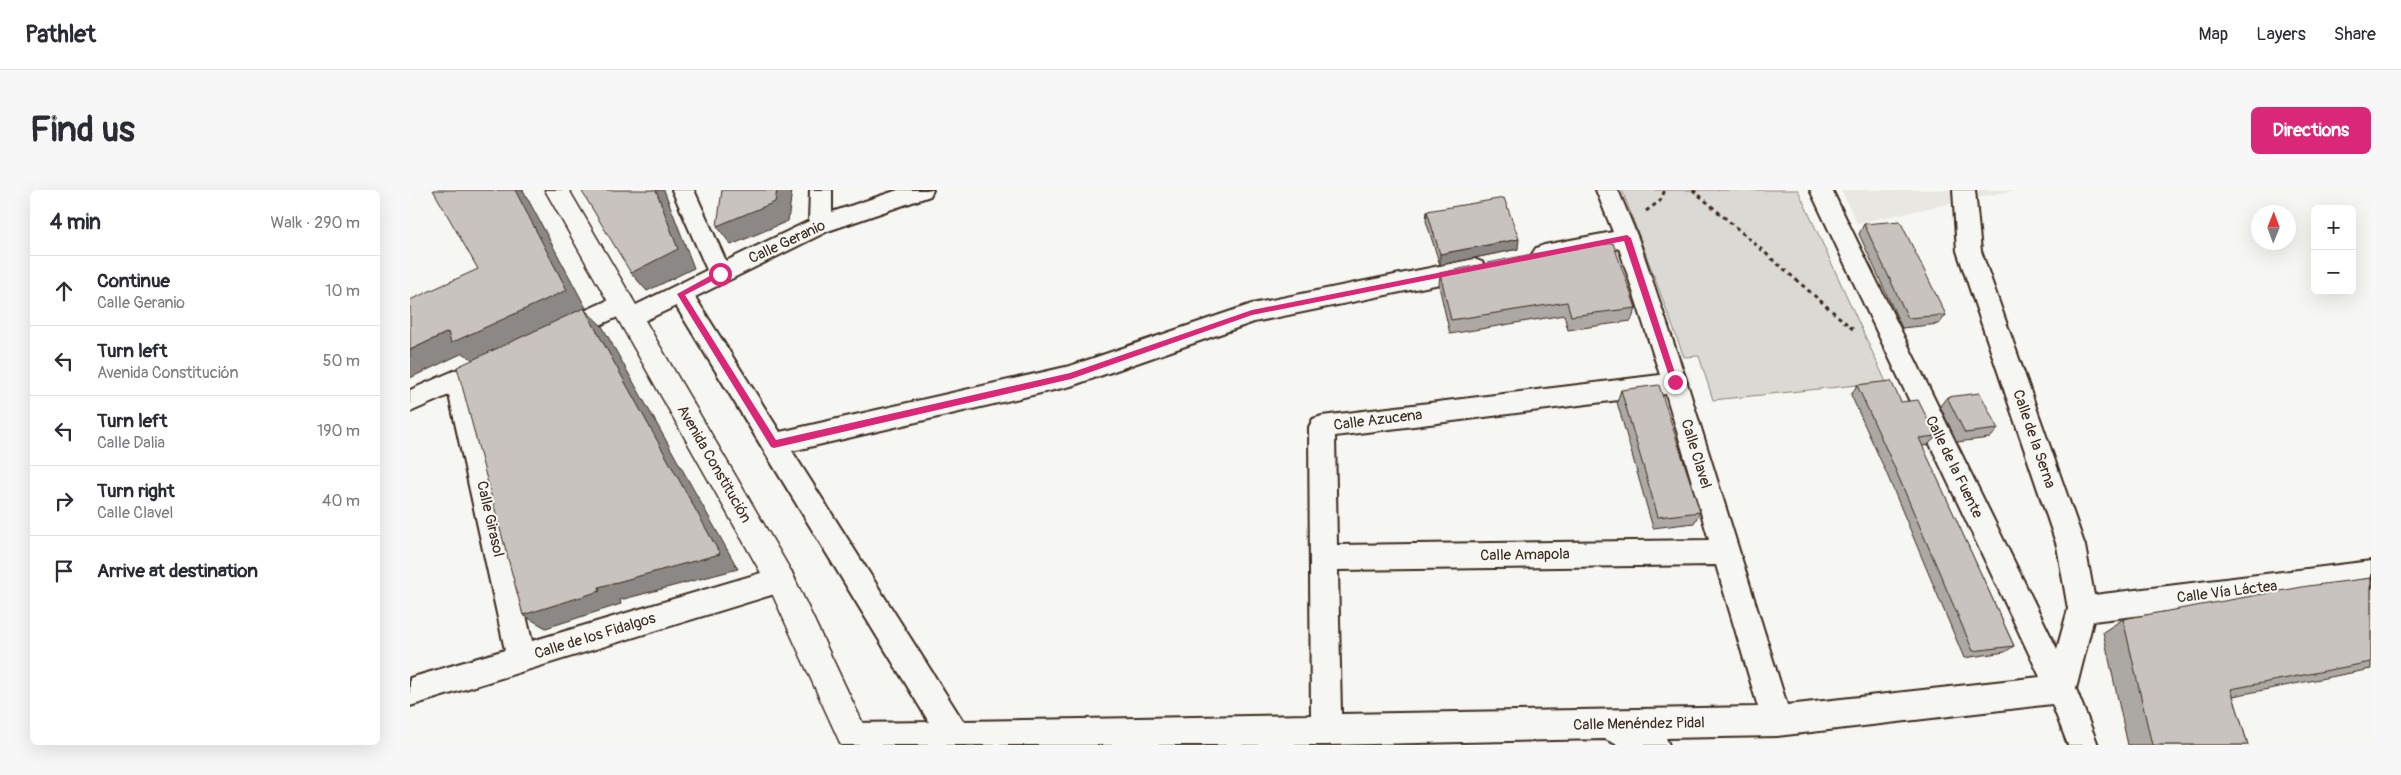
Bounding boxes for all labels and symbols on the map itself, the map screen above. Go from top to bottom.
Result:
north arrow [2251,205,2296,250]
street label: Calle Geranio [746,216,828,268]
route start [709,263,732,286]
route end [1664,371,1687,394]
street label: Calle de la Serna [2008,387,2060,491]
street label: Avenida Constitución [673,402,755,526]
street label: Calle Azucena [1333,405,1423,435]
street label: Calle de la Fuente [1921,413,1987,522]
street label: Calle Clavel [1676,417,1716,491]
street label: Calle Girasol [472,479,508,559]
street label: Calle Amapola [1480,545,1570,565]
street label: Calle Vía Láctea [2176,576,2278,608]
street label: Calle de los Fidalgos [532,608,658,663]
street label: Calle Menéndez Pidal [1573,713,1705,735]

